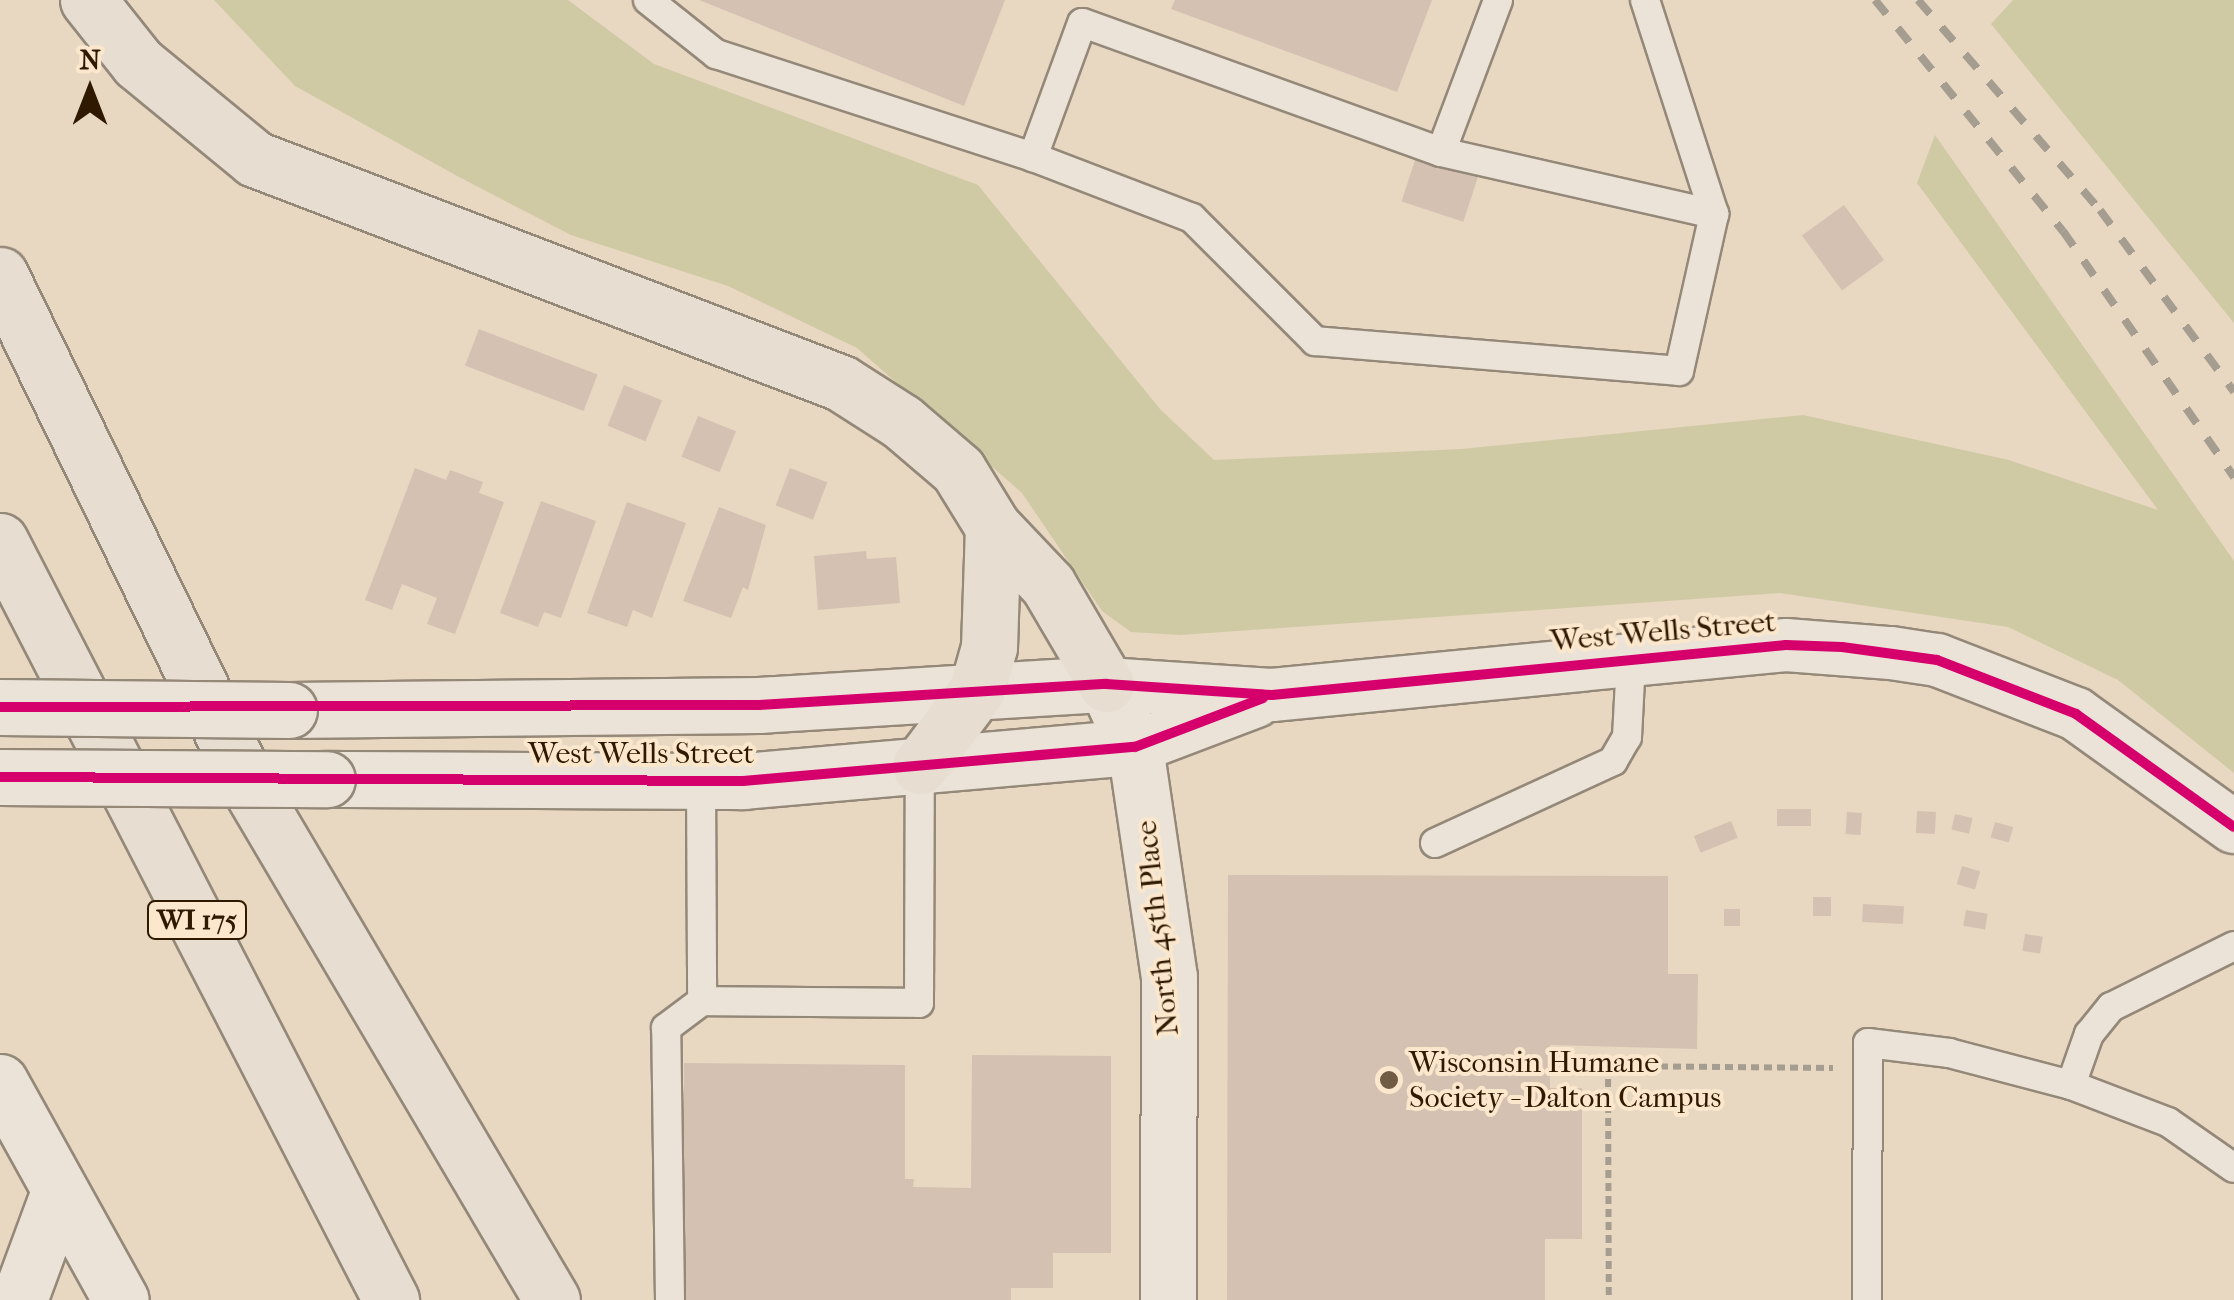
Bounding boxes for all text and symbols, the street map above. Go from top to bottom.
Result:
north arrow [40,40,140,140]
text: N [79,43,101,76]
street label: West Wells Street [1549,604,1777,660]
street label: West Wells Street [528,736,754,772]
street label: North 45th Place [1129,819,1187,1037]
road number: WI 175 [147,897,247,943]
place label: Wisconsin Humane Society - Dalton Campus [1409,1045,1721,1116]
marker: Wisconsin Humane Society - Dalton Campus [1378,1069,1400,1091]

